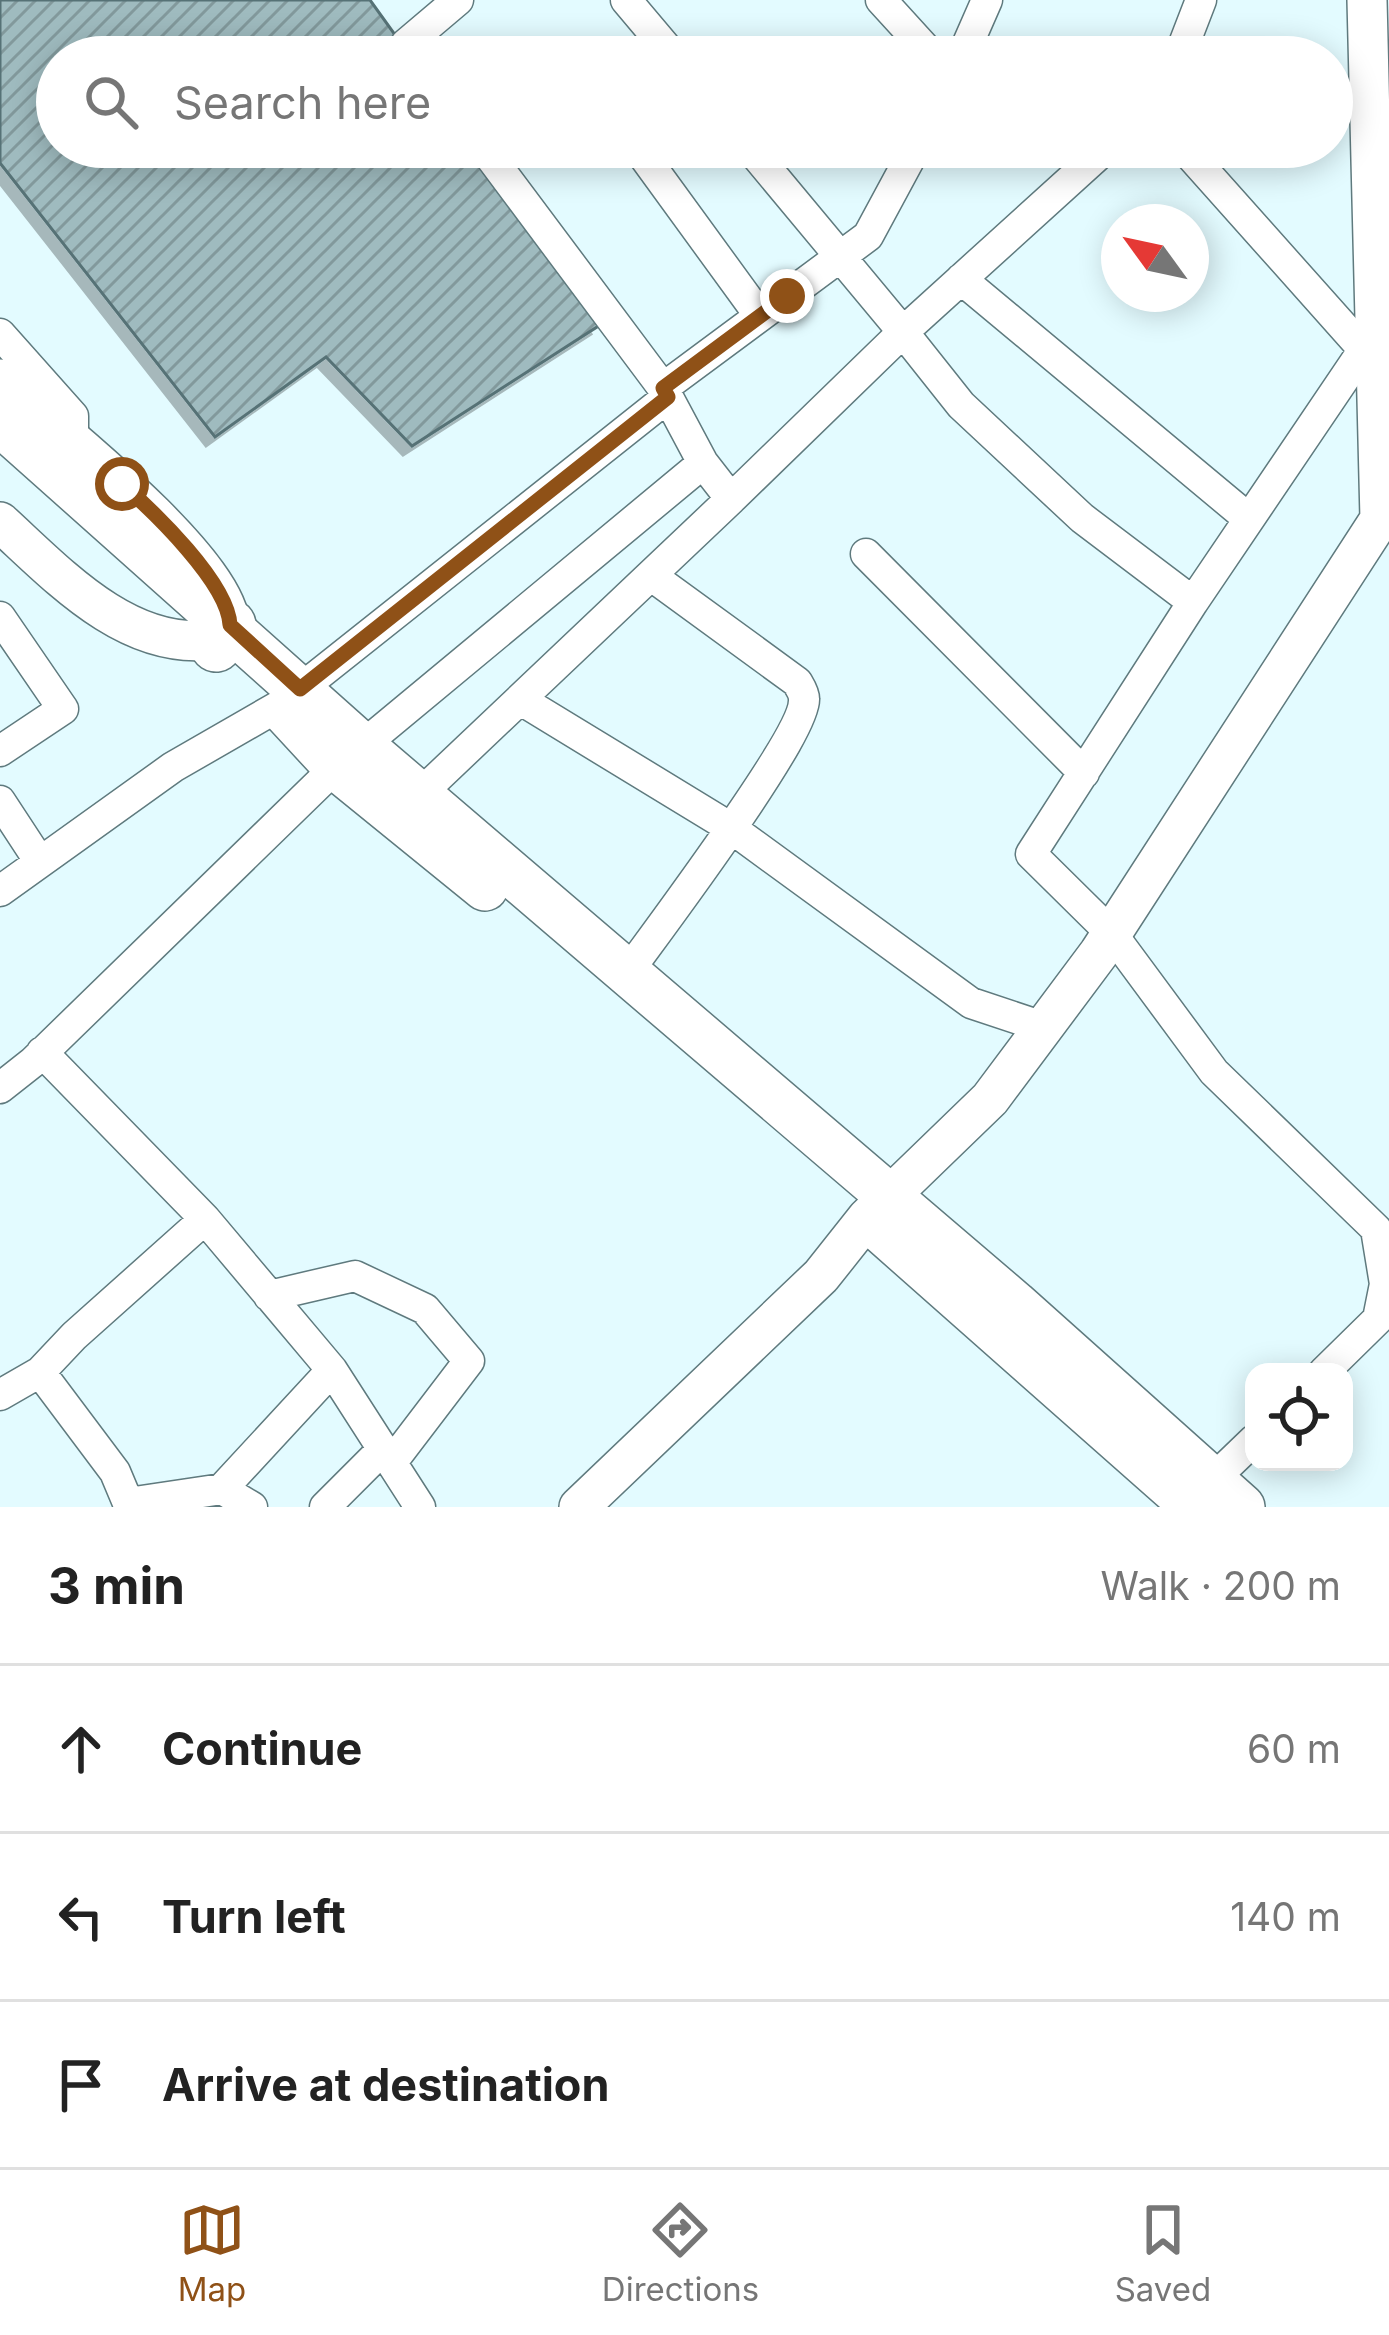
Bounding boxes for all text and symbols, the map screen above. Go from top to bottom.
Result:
search box [36,36,1353,168]
icon: search [78,69,144,135]
text: Search here [174,75,431,130]
north arrow [1101,204,1209,312]
route end [760,269,814,323]
route start [95,457,149,511]
map controls [1245,1363,1353,1471]
button: locate [1245,1363,1353,1471]
text: 3 min [48,1555,185,1616]
text: Walk · 200 m [1101,1562,1341,1609]
icon: ahead [48,1716,114,1782]
text: Continue [162,1721,362,1776]
text: 60 m [1247,1725,1341,1772]
icon: left [48,1884,114,1950]
text: Turn left [162,1889,346,1944]
text: 140 m [1230,1893,1341,1940]
icon: arrive [48,2052,114,2118]
text: Arrive at destination [162,2057,609,2112]
tab: Map [178,2197,246,2309]
tab: Directions [602,2197,759,2309]
tab: Saved [1115,2197,1211,2309]

